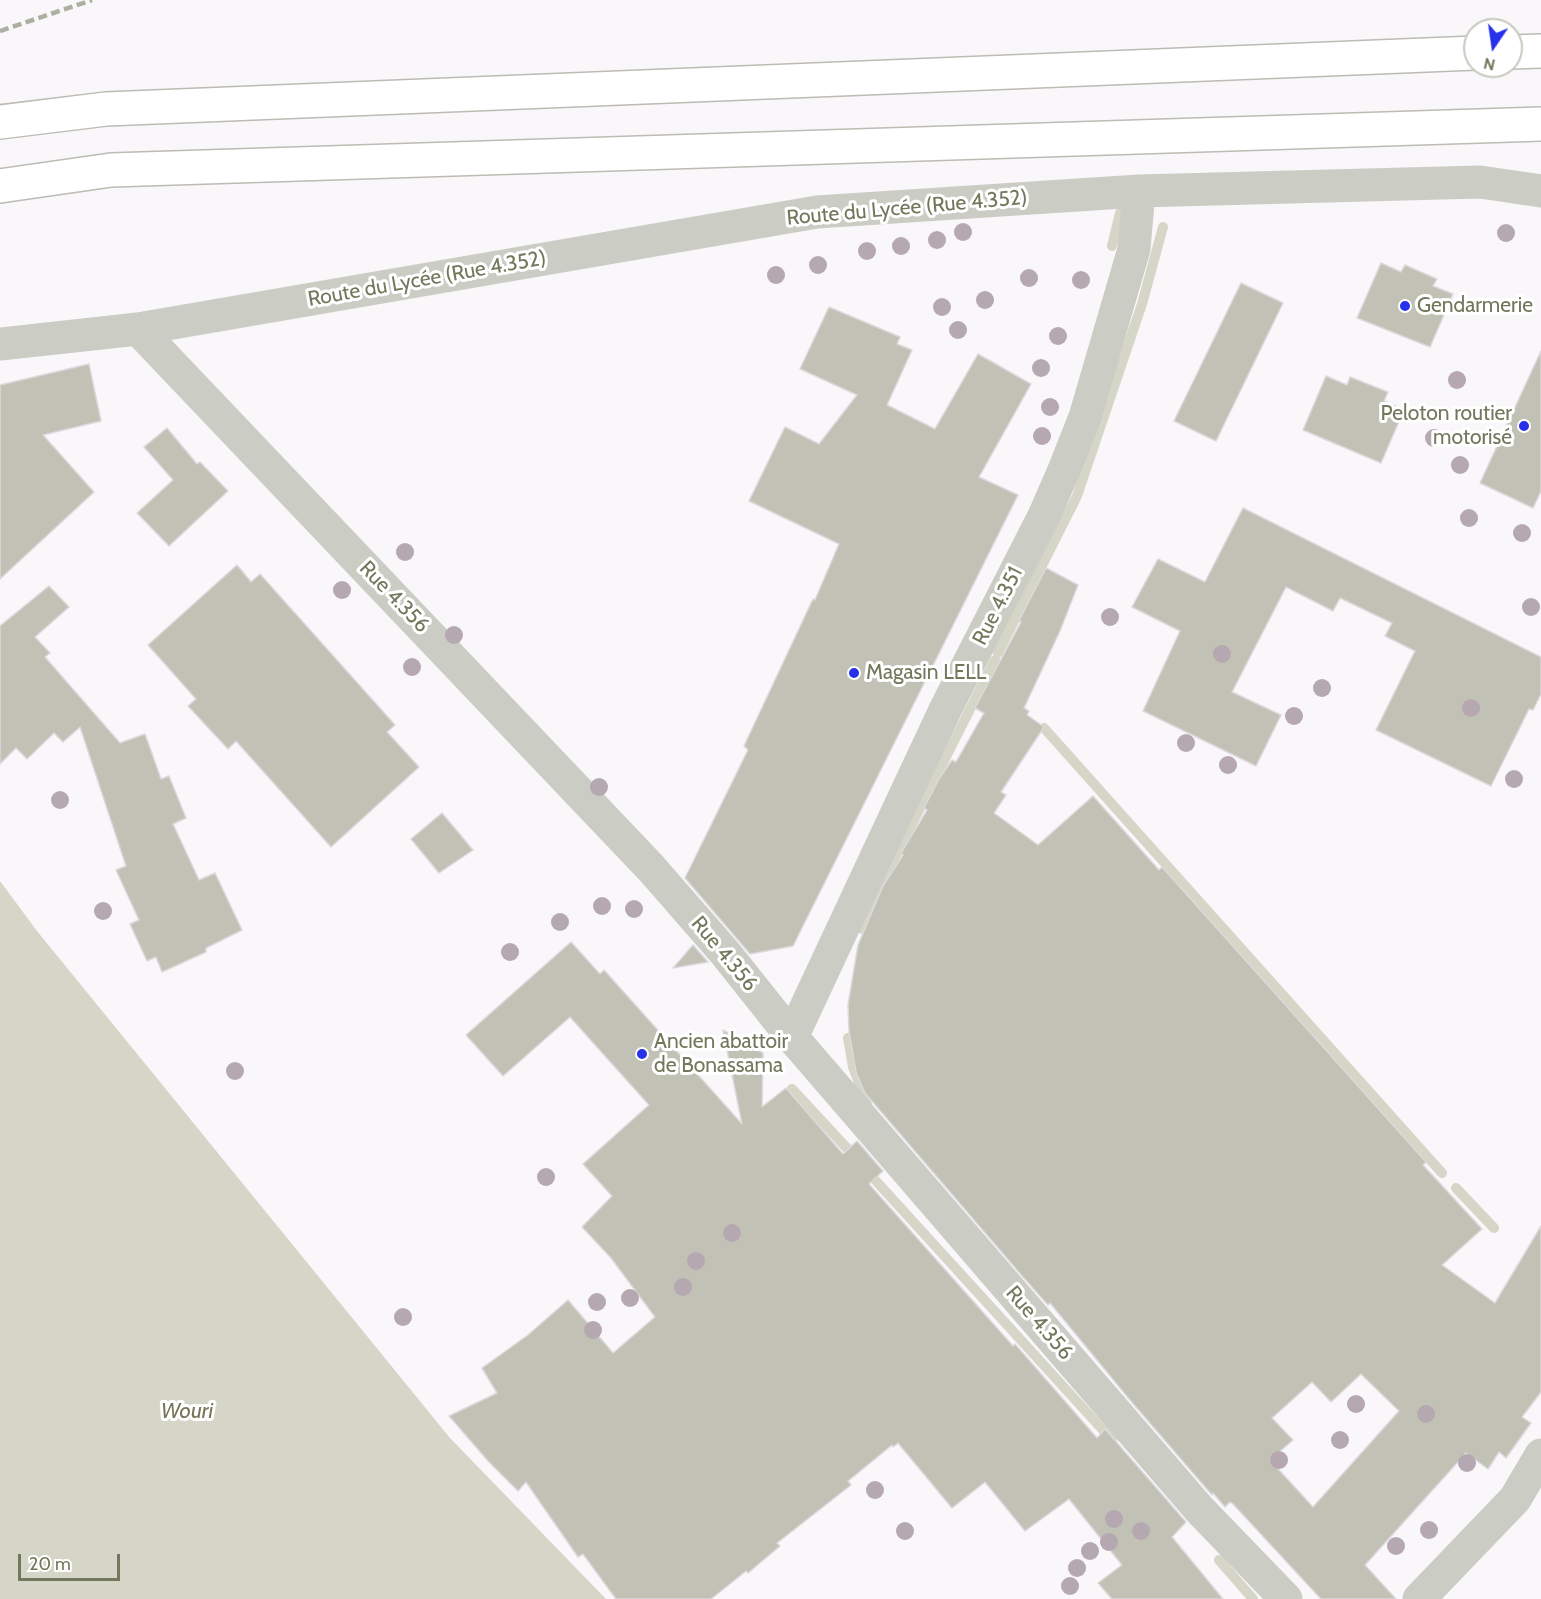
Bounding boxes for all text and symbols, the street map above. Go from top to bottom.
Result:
north arrow [1463,18,1523,78]
text: N [1482,54,1497,75]
street label: Route du Lycée (Rue 4.352) [786,185,1028,231]
street label: Route du Lycée (Rue 4.352) [306,246,548,312]
place label: Gendarmerie [1417,293,1533,319]
marker: Gendarmerie [1398,299,1412,313]
place label: Peloton routier motorisé [1380,401,1512,451]
marker: Peloton routier motorisé [1517,419,1531,433]
street label: Rue 4.356 [354,556,434,638]
street label: Rue 4.351 [968,563,1028,649]
place label: Magasin LELL [866,660,986,686]
marker: Magasin LELL [847,666,861,680]
street label: Rue 4.356 [686,912,762,996]
place label: Ancien abattoir de Bonassama [654,1029,788,1079]
marker: Ancien abattoir de Bonassama [635,1047,649,1061]
street label: Rue 4.356 [1000,1281,1078,1365]
water label: Wouri [161,1399,213,1425]
scale bar [21,1542,123,1580]
text: 20 m [29,1553,71,1575]

